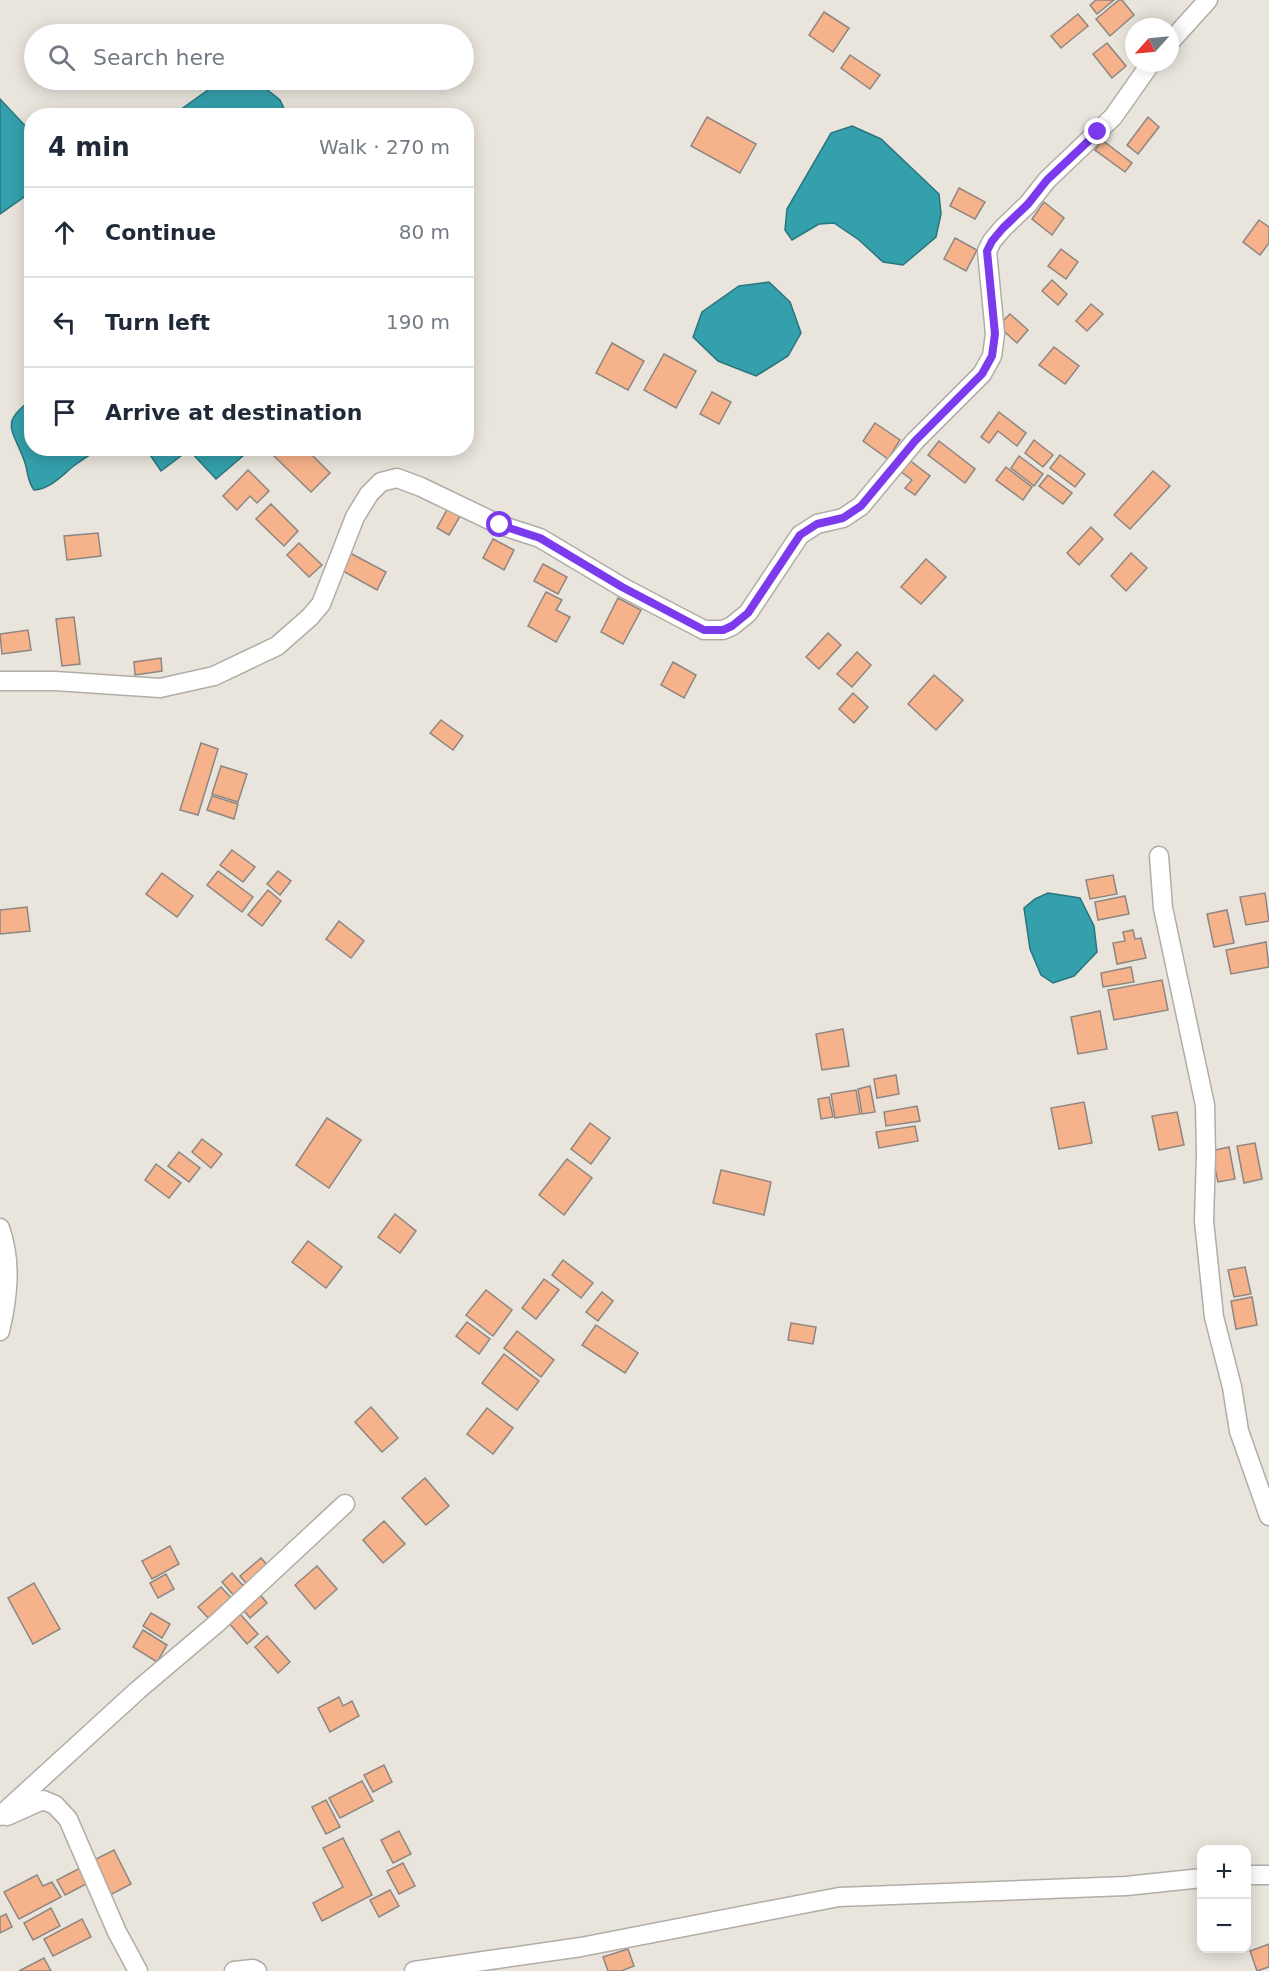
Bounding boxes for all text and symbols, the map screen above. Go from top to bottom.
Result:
north arrow [1125,18,1179,72]
search box [24,24,474,90]
icon: search [45,41,78,74]
text: Search here [93,45,225,70]
route end [1084,118,1110,144]
text: 4 min [48,132,130,162]
text: Walk · 270 m [319,135,450,159]
icon: ahead [48,216,81,249]
text: Continue [105,220,216,245]
text: 80 m [399,220,450,244]
icon: left [48,306,81,339]
text: Turn left [105,310,210,335]
text: 190 m [386,310,450,334]
icon: arrive [48,396,81,429]
text: Arrive at destination [105,400,362,425]
route start [486,511,512,537]
map controls [1197,1845,1251,1953]
button: + [1197,1845,1251,1899]
button: − [1197,1899,1251,1953]

